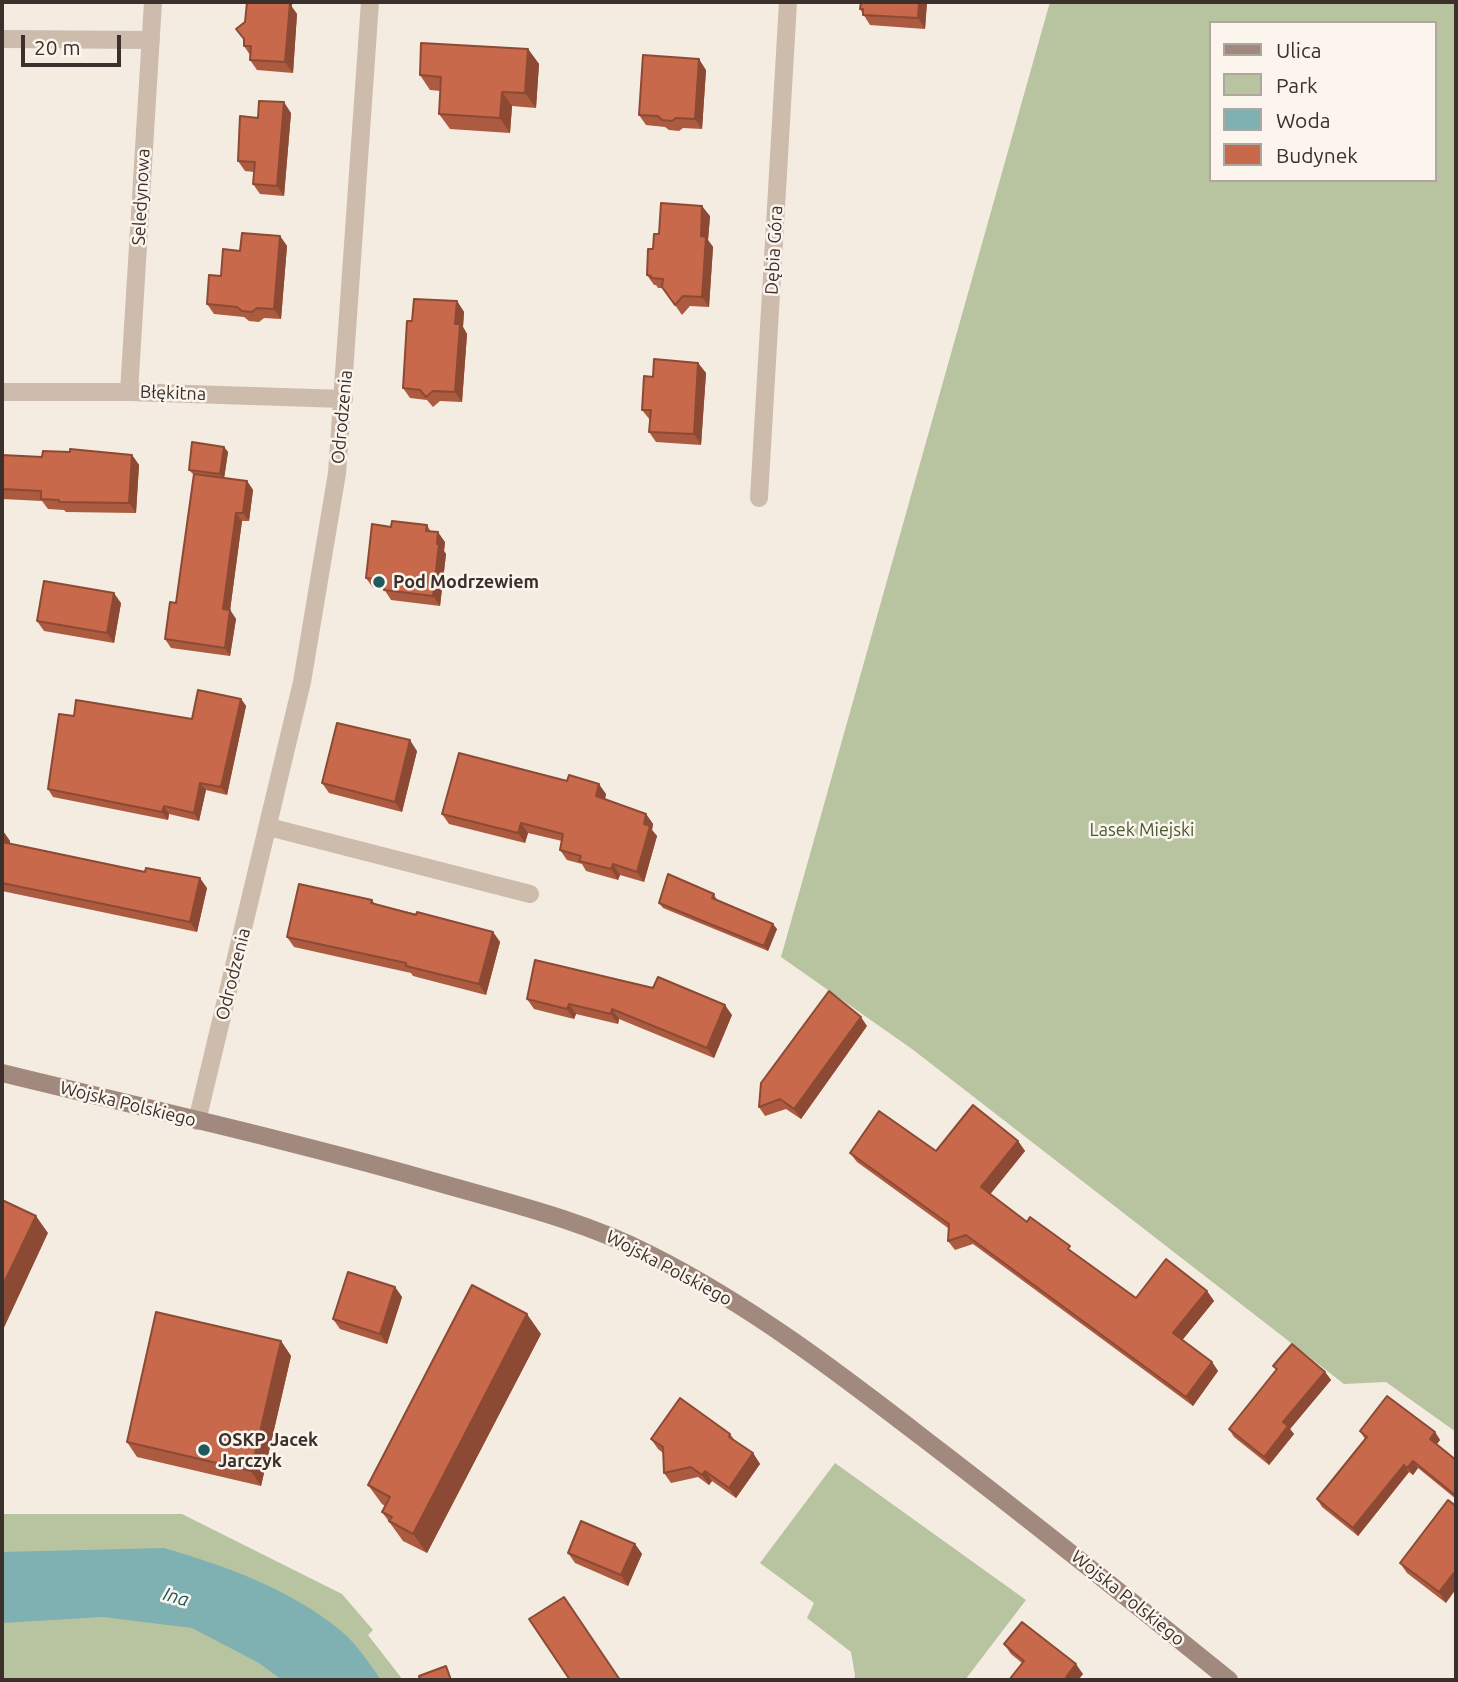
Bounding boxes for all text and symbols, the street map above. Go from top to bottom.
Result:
scale bar [24,21,124,65]
legend [1210,21,1437,182]
text: 20 m [34,35,81,59]
text: Ulica [1276,38,1321,62]
text: Park [1276,73,1318,97]
text: Woda [1276,108,1330,132]
text: Budynek [1276,143,1358,167]
street label: Seledynowa [128,148,154,246]
street label: Dębia Góra [761,205,787,295]
street label: Odrodzenia [327,369,357,465]
street label: Błękitna [140,381,206,405]
place label: Pod Modrzewiem [393,571,539,593]
marker: Pod Modrzewiem [371,574,387,590]
park label: Lasek Miejski [1090,819,1194,841]
street label: Odrodzenia [211,926,255,1022]
street label: Wojska Polskiego [58,1077,198,1131]
street label: Wojska Polskiego [602,1226,736,1310]
place label: OSKP Jacek Jarczyk [218,1429,318,1472]
marker: OSKP Jacek Jarczyk [196,1442,212,1458]
street label: Wojska Polskiego [1067,1546,1189,1650]
water label: Ina [161,1583,191,1611]

